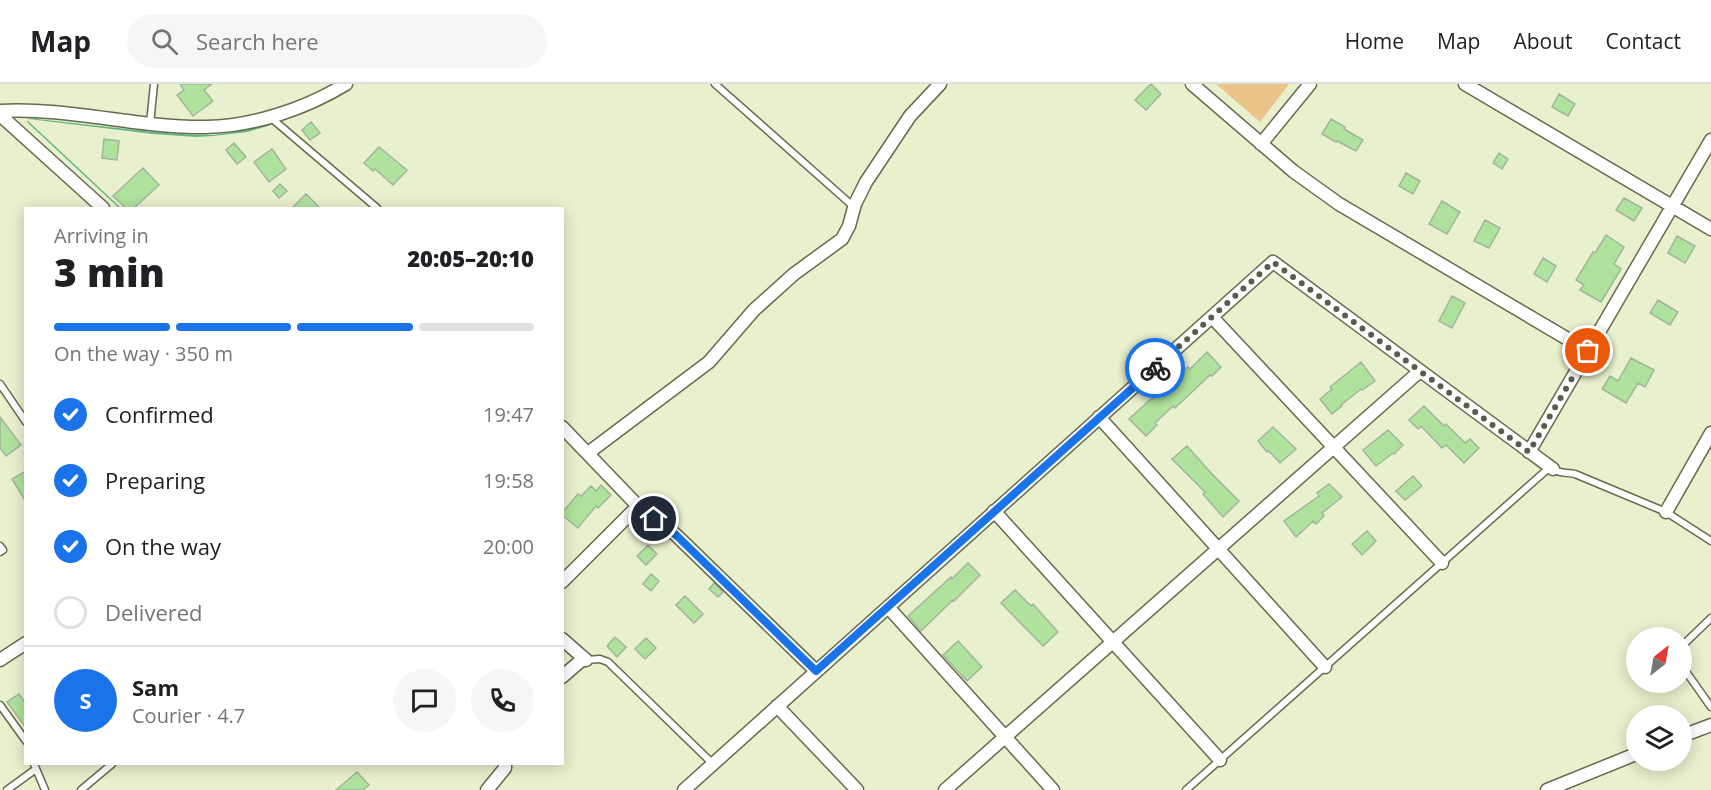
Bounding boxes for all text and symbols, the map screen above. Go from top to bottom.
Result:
search box [127,14,547,68]
text: Map [30,22,91,60]
icon: search [148,25,181,58]
text: Search here [196,26,319,56]
text: Home [1345,27,1404,55]
text: Map [1437,27,1480,55]
text: About [1513,27,1573,55]
text: Contact [1606,27,1681,55]
text: Arriving in [54,222,149,249]
text: 20:05–20:10 [407,243,534,273]
text: 3 min [54,245,165,298]
pin [1562,325,1613,376]
icon: bag [1571,334,1604,367]
courier [1125,338,1185,398]
text: On the way · 350 m [54,340,233,367]
icon: bike [1139,352,1172,385]
icon: check [54,398,87,431]
text: Confirmed [105,399,214,429]
text: 19:47 [483,401,534,428]
icon: check [54,464,87,497]
text: Preparing [105,465,205,495]
text: 19:58 [483,467,534,494]
pin [628,493,679,544]
icon: home [637,502,670,535]
icon: check [54,530,87,563]
text: On the way [105,531,221,561]
text: 20:00 [483,533,534,560]
text: Delivered [105,597,203,627]
north arrow [1626,627,1692,693]
map controls [1626,627,1692,771]
button: chat [393,669,456,732]
button: phone [471,669,534,732]
text: Sam [132,672,179,702]
text: S [79,685,92,715]
text: Courier · 4.7 [132,702,245,729]
button: layers [1626,705,1692,771]

